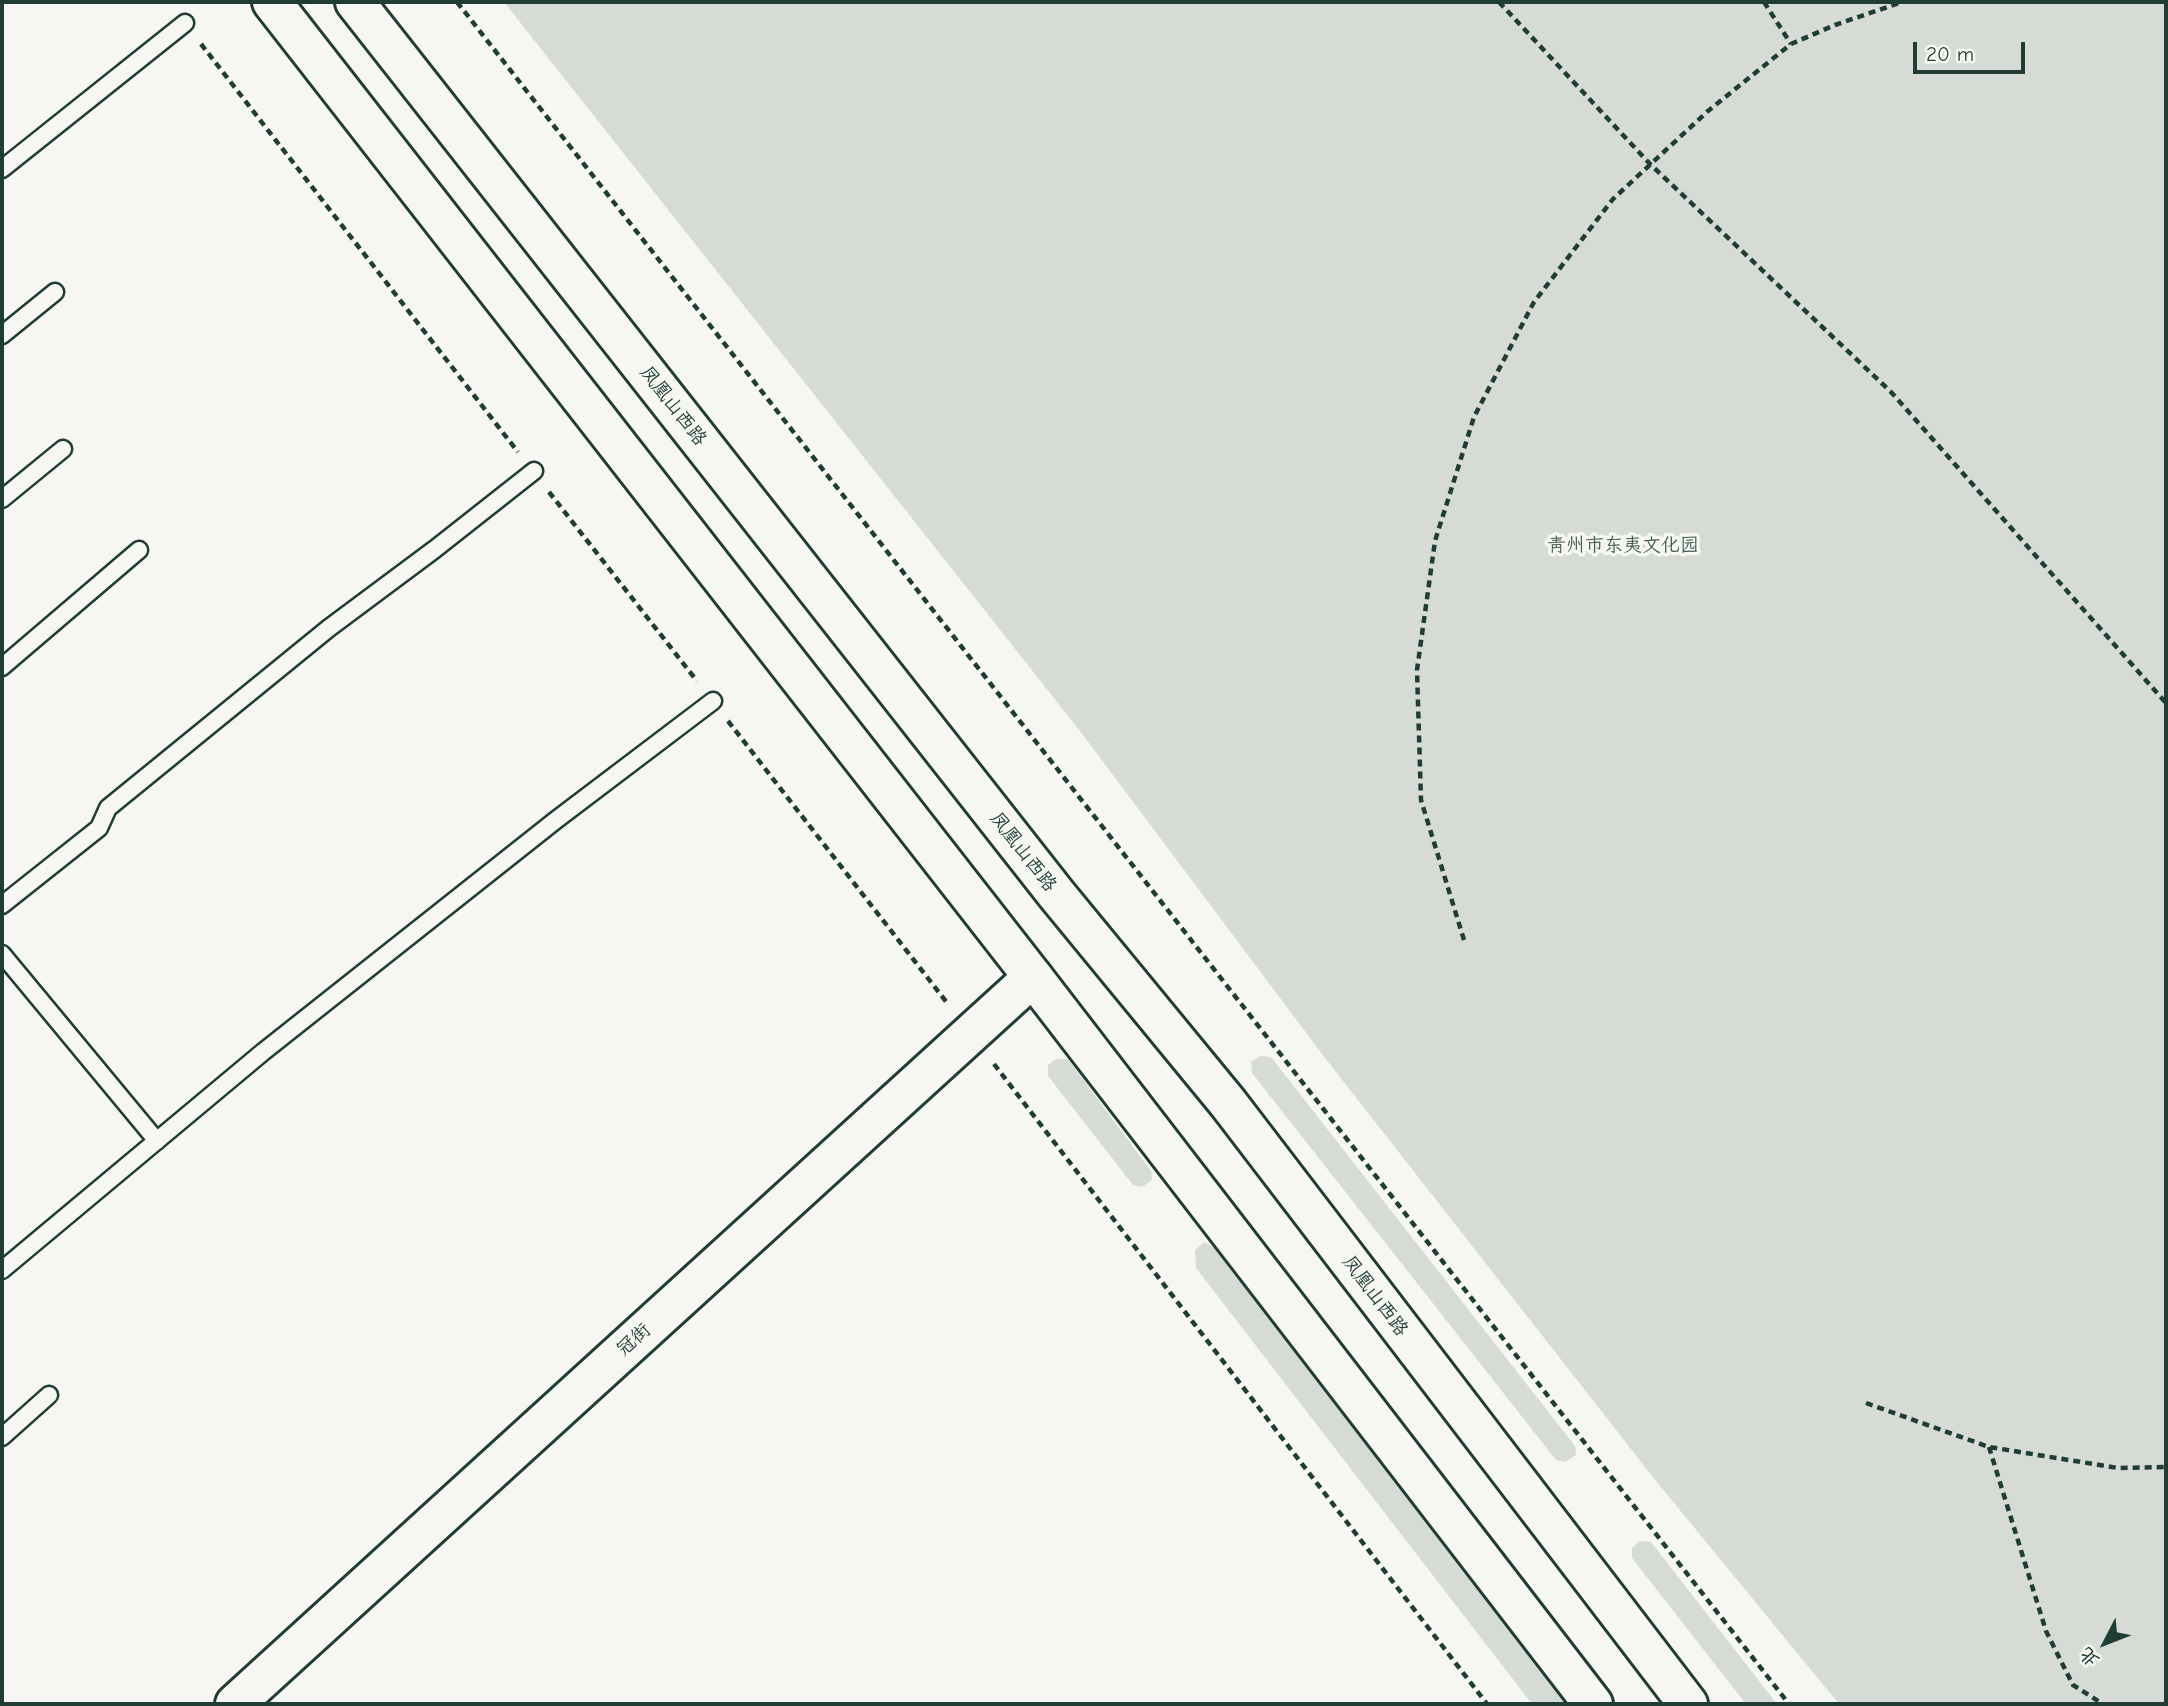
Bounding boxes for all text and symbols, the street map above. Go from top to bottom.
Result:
scale bar [1916,28,2028,72]
text: 20 m [1926,42,1974,66]
street label: 凤凰山西路 [635,362,711,450]
park label: 青州市东夷文化园 [1547,535,1699,557]
street label: 凤凰山西路 [985,808,1061,896]
street label: 凤凰山西路 [1337,1251,1413,1341]
street label: 冠街 [612,1319,656,1361]
north arrow [2070,1608,2140,1678]
text: 北 [2075,1643,2104,1671]

